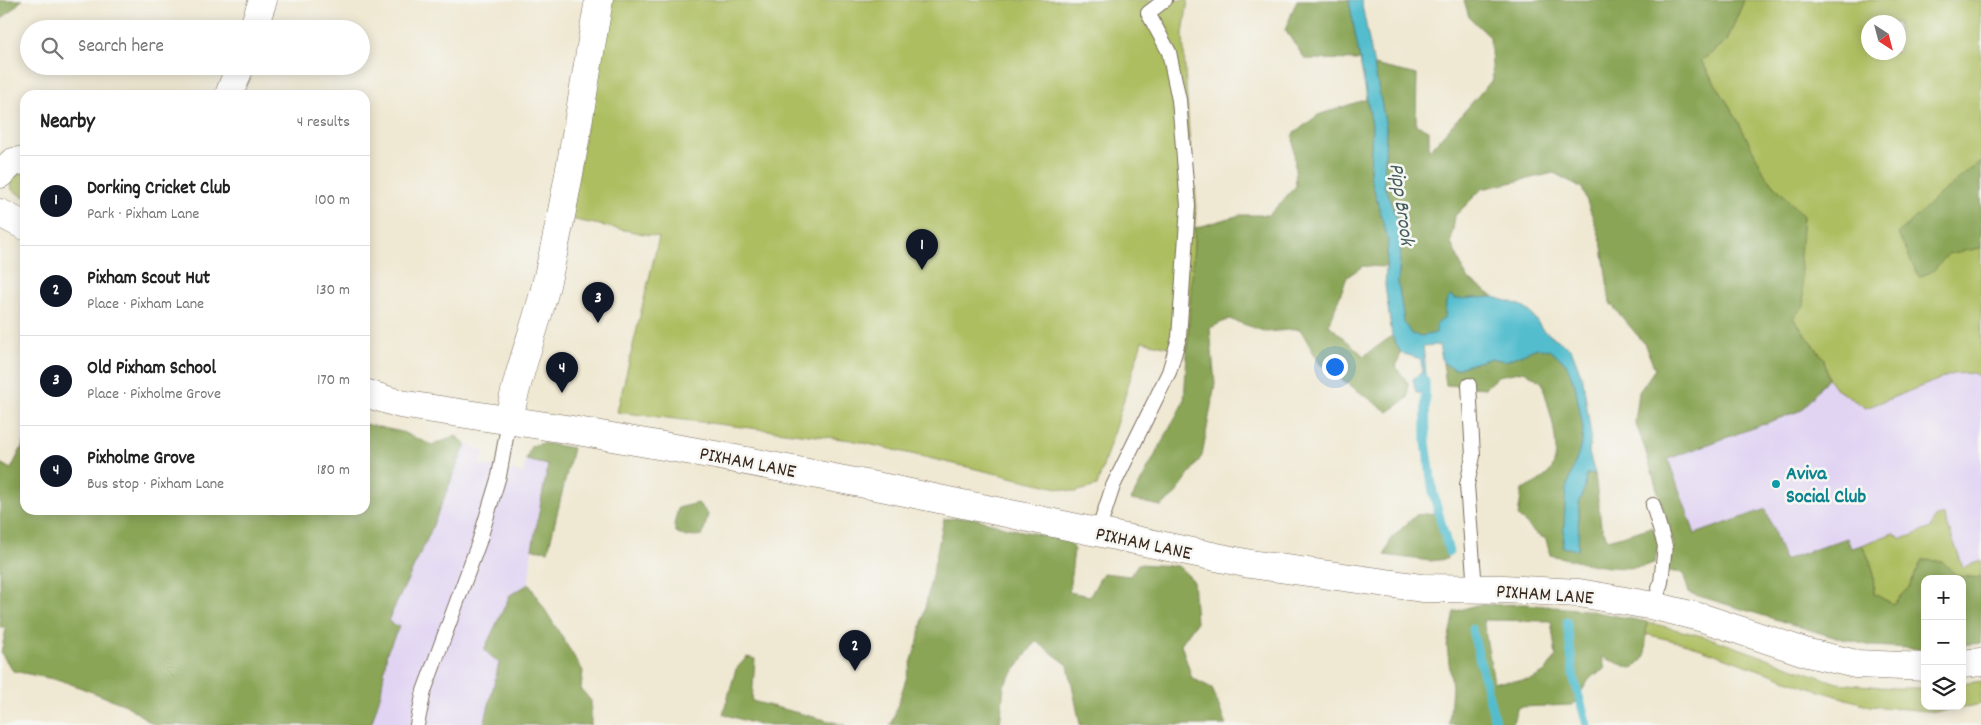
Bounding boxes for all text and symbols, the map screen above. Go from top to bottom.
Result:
north arrow [1861,15,1906,60]
search box [20,20,370,75]
icon: search [38,34,66,62]
text: Search here [78,34,164,61]
text: Nearby [40,108,95,138]
text: 4 results [297,111,350,134]
water label: Pipp Brook [1379,161,1421,250]
text: Dorking Cricket Club [87,176,230,203]
text: 1 [54,189,58,212]
text: 100 m [314,189,350,212]
text: Park · Pixham Lane [87,203,199,226]
pin: 1 [906,229,938,270]
text: Pixham Scout Hut [87,266,210,293]
text: 2 [53,279,60,302]
text: 130 m [316,279,350,302]
pin: 3 [582,282,614,323]
text: Place · Pixham Lane [87,293,204,316]
pin: 4 [546,352,578,393]
your location [1322,354,1348,380]
text: Old Pixham School [87,356,216,383]
text: 3 [52,369,60,392]
text: 170 m [317,369,350,392]
text: Place · Pixholme Grove [87,383,221,406]
street label: PIXHAM LANE [697,441,798,487]
text: Pixholme Grove [87,446,195,473]
text: 4 [53,459,59,482]
text: 180 m [317,459,350,482]
place label: Aviva Social Club [1786,461,1866,512]
text: Bus stop · Pixham Lane [87,473,224,496]
marker: Aviva Social Club [1770,478,1782,490]
street label: PIXHAM LANE [1093,521,1194,569]
map controls [1921,575,1966,710]
button: + [1921,575,1966,620]
street label: PIXHAM LANE [1495,579,1595,613]
button: − [1921,620,1966,665]
pin: 2 [839,630,871,671]
button: layers [1921,665,1966,710]

